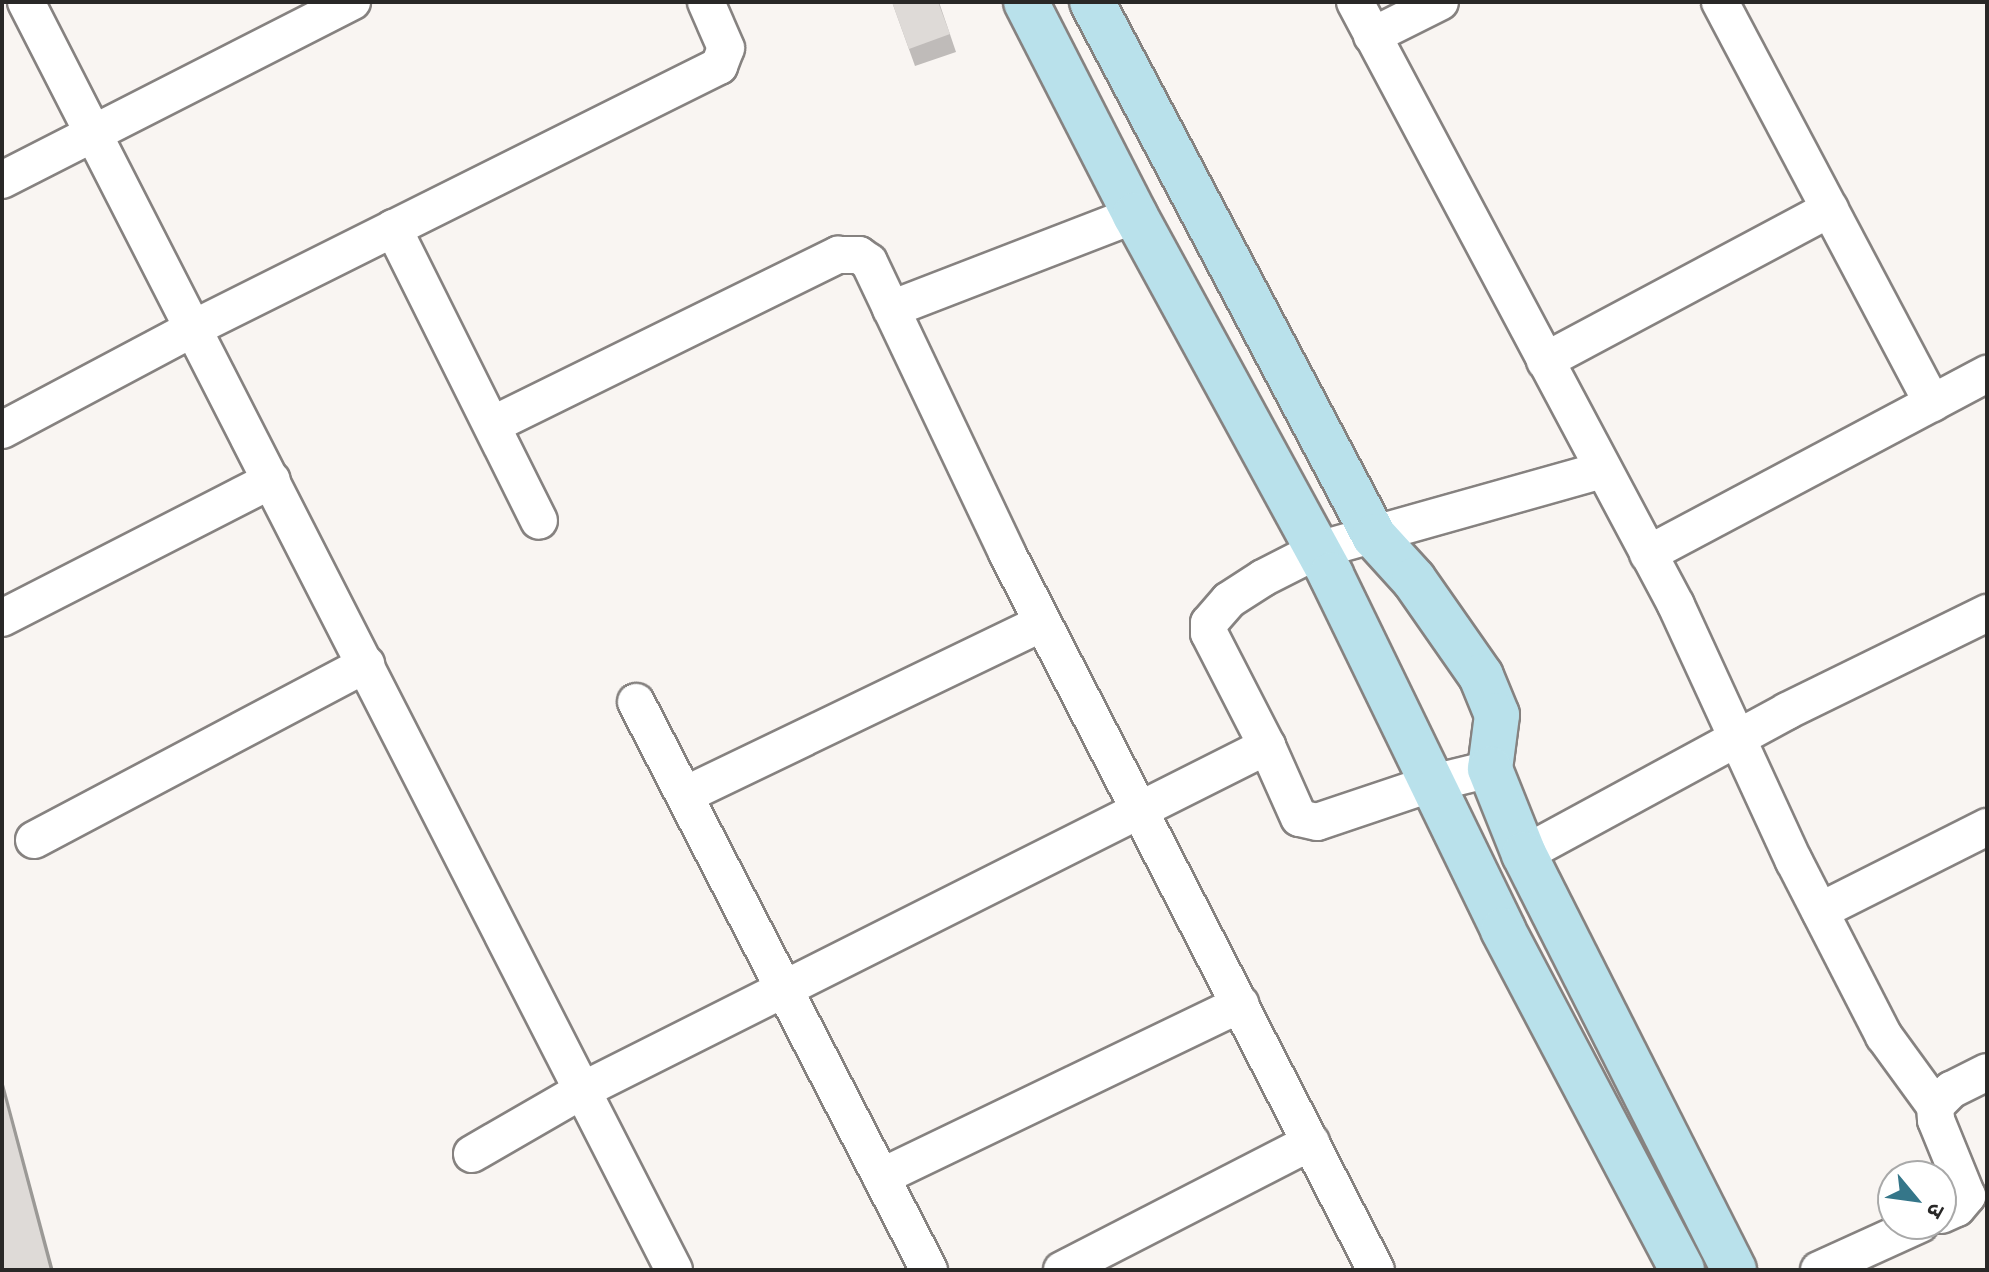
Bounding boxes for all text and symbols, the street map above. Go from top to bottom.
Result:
north arrow [1877,1160,1957,1240]
text: उ [1921,1198,1952,1223]

